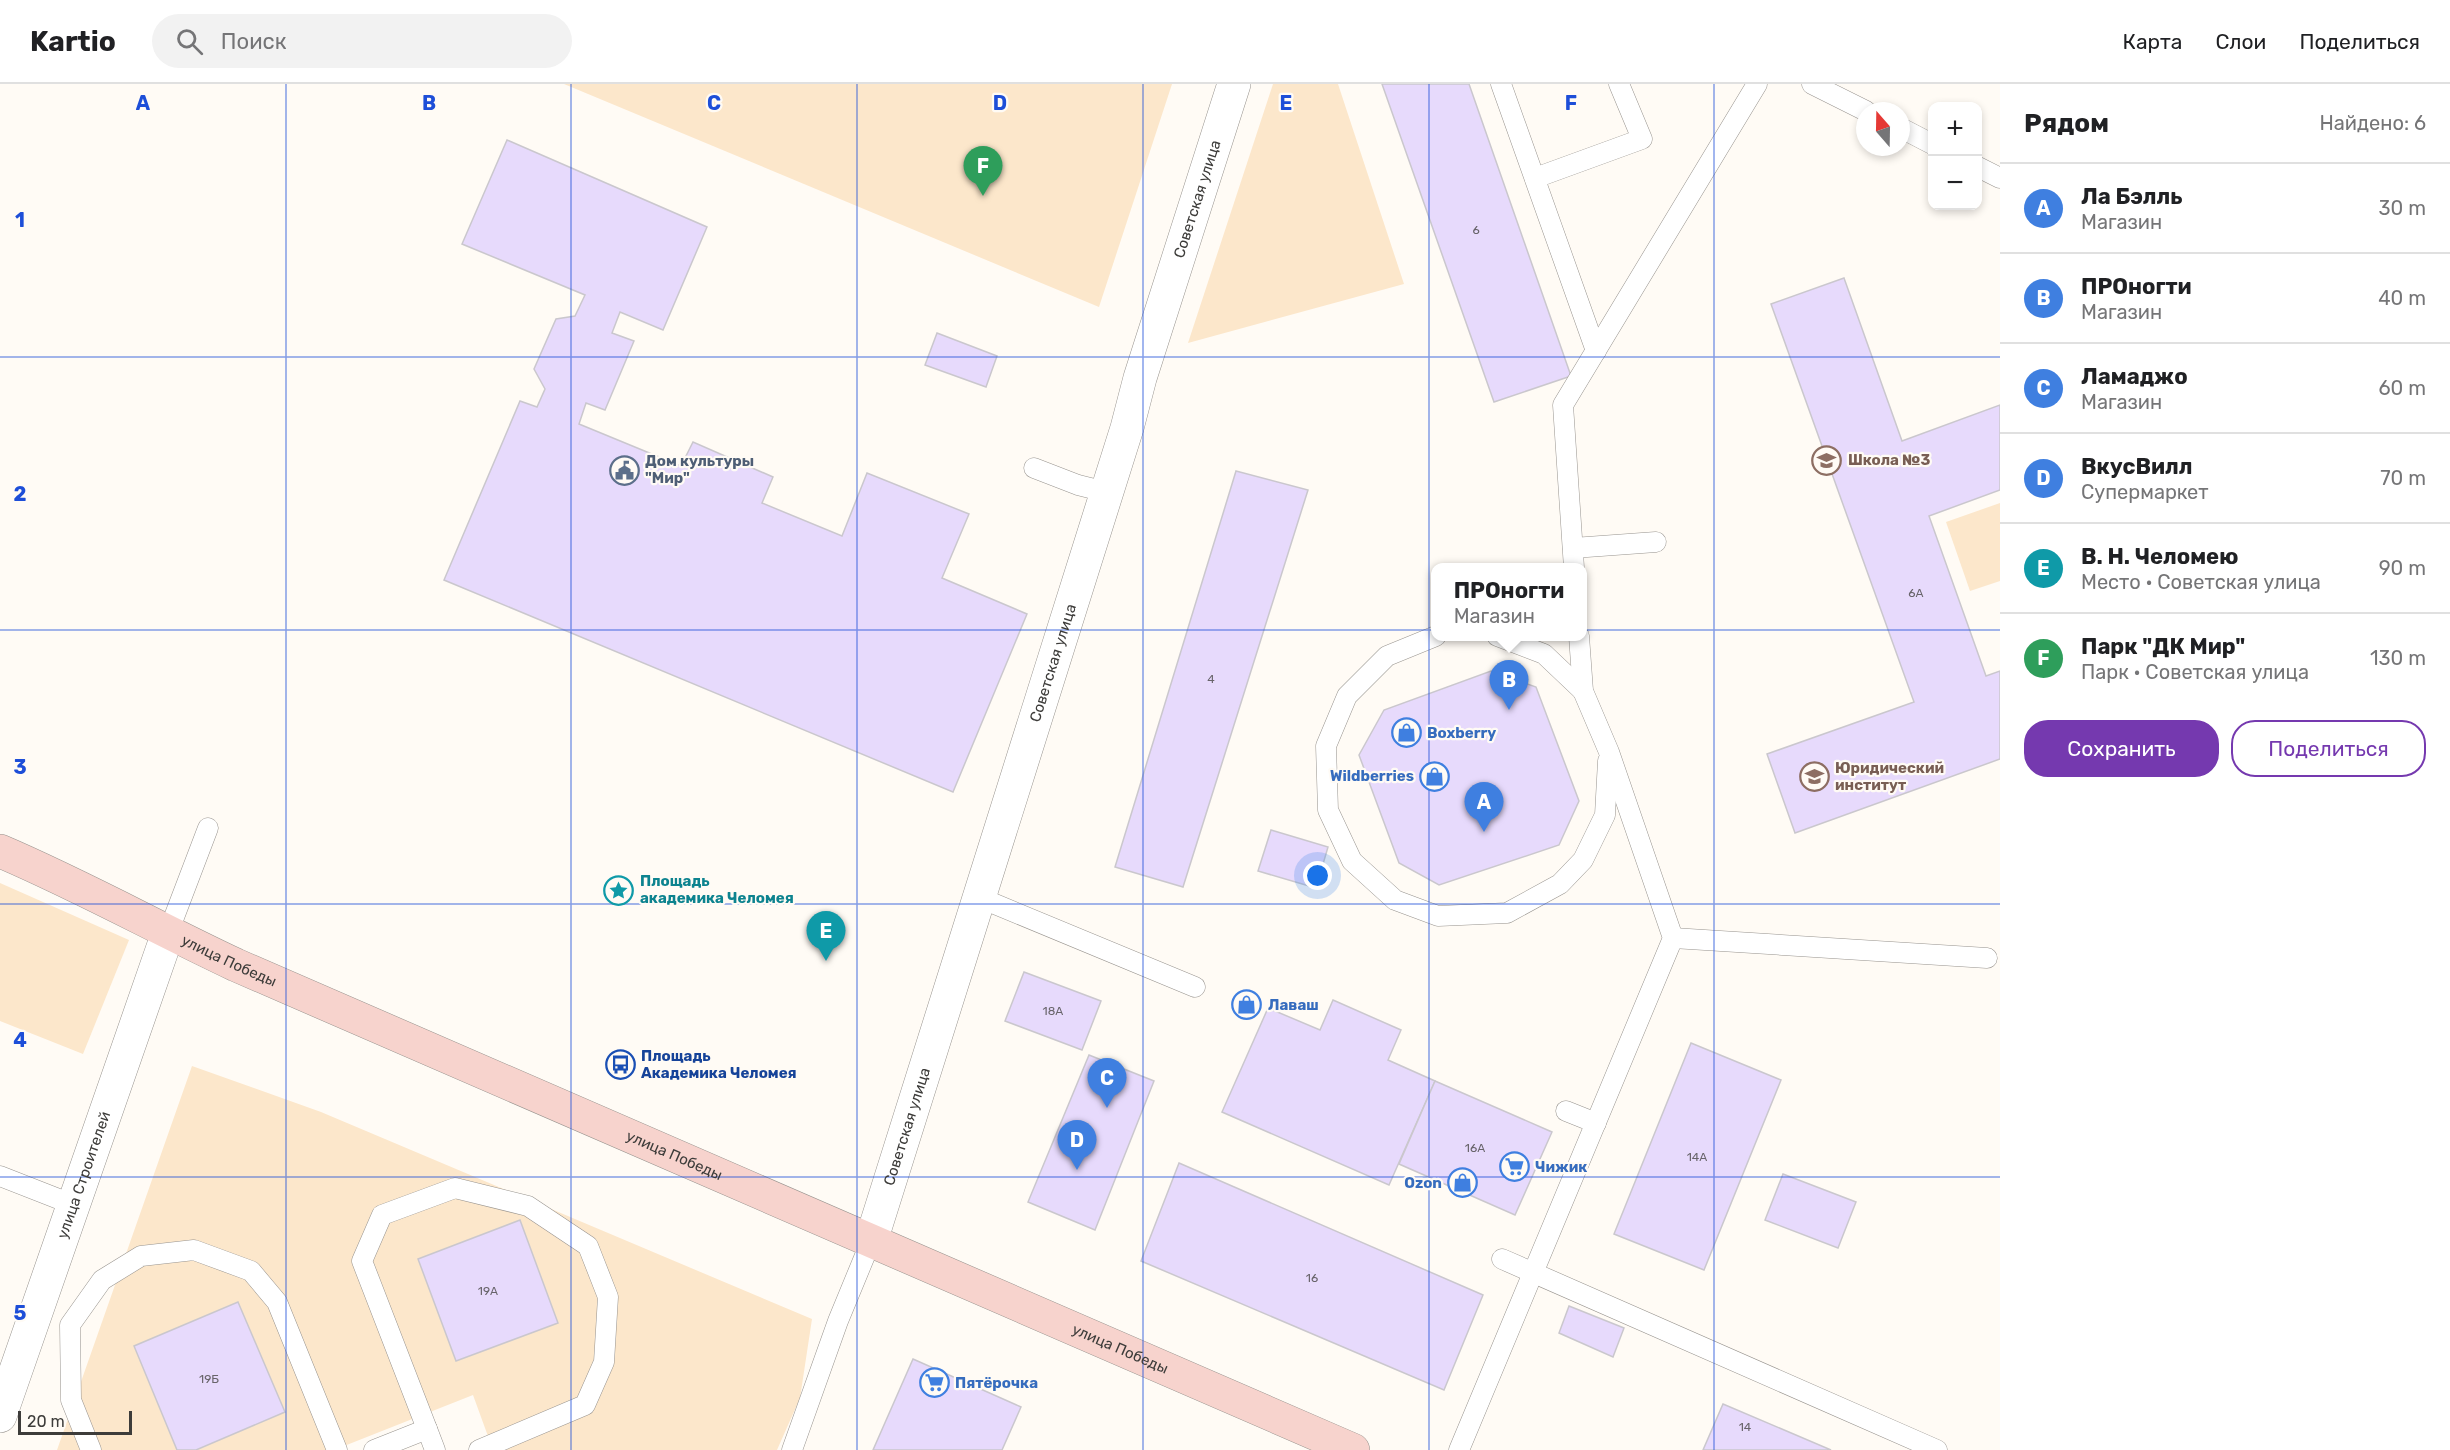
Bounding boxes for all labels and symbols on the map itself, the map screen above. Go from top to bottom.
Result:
text: A [136,91,151,115]
text: B [422,91,436,115]
text: C [707,91,721,115]
text: D [993,91,1007,115]
text: E [1280,91,1292,115]
text: F [1565,91,1577,115]
north arrow [1856,102,1910,156]
street label: Советская улица [1170,138,1225,260]
pin: F [964,147,1002,196]
text: 1 [15,208,25,232]
house number: 6 [1472,223,1480,237]
school or university icon: Школа №3 [1811,444,1843,476]
place label: Школа №3 [1848,451,1930,469]
place label: Дом культуры "Мир" [645,452,754,487]
public building icon: Дом культуры "Мир" [608,454,640,486]
text: 2 [14,482,27,506]
house number: 6А [1908,586,1924,600]
street label: Советская улица [1026,602,1080,724]
pin: B [1490,660,1528,710]
house number: 4 [1207,672,1215,686]
shop icon: Boxberry [1390,717,1422,749]
place label: Boxberry [1427,724,1496,742]
text: 3 [13,755,27,779]
place label: Юридический институт [1835,759,1944,794]
shop icon: Wildberries [1419,760,1451,792]
school or university icon: Юридический институт [1798,761,1830,793]
place label: Wildberries [1330,767,1414,785]
pin: A [1464,782,1504,832]
your location [1303,861,1332,890]
place label: Площадь академика Челомея [640,872,794,907]
place icon: Площадь академика Челомея [603,874,635,906]
pin: E [806,912,846,961]
street label: улица Победы [178,931,279,991]
shop icon: Лаваш [1231,989,1263,1021]
place label: Лаваш [1268,996,1319,1014]
house number: 18А [1043,1004,1063,1018]
text: 4 [13,1028,27,1052]
place label: Площадь Академика Челомея [641,1047,797,1082]
bus stop icon: Площадь Академика Челомея [604,1049,636,1081]
pin: C [1088,1058,1126,1108]
street label: Советская улица [880,1065,934,1188]
street label: улица Строителей [53,1109,114,1241]
pin: D [1058,1120,1096,1170]
street label: улица Победы [624,1127,725,1184]
house number: 16А [1465,1141,1485,1155]
house number: 14А [1687,1150,1707,1164]
supermarket icon: Чижик [1498,1151,1530,1183]
place label: Чижик [1535,1158,1587,1176]
shop icon: Ozon [1447,1167,1479,1199]
place label: Ozon [1404,1174,1442,1192]
house number: 16 [1306,1271,1318,1285]
house number: 19А [478,1284,498,1298]
text: 5 [14,1301,27,1325]
street label: улица Победы [1069,1320,1171,1378]
supermarket icon: Пятёрочка [918,1367,950,1399]
house number: 19Б [199,1372,219,1386]
place label: Пятёрочка [955,1374,1038,1392]
scale bar [18,1408,132,1436]
house number: 14 [1739,1420,1752,1434]

